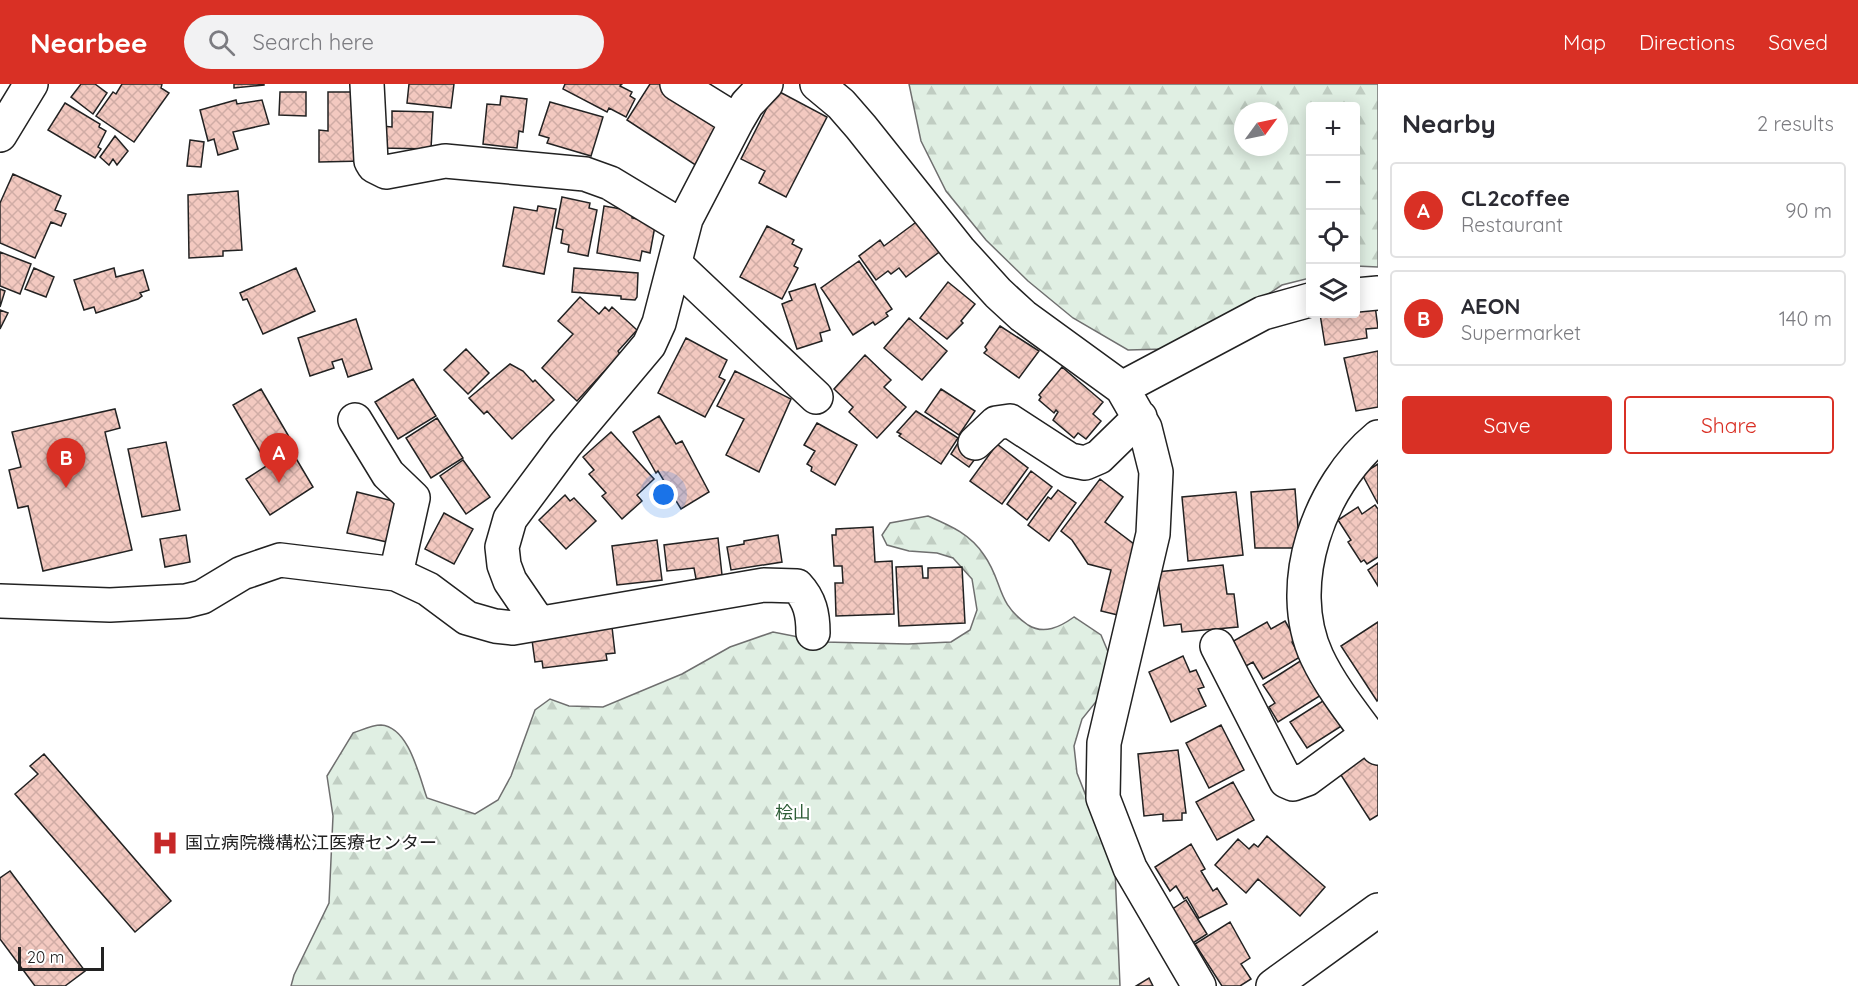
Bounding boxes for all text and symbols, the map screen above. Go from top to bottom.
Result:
search box [184,15,604,69]
text: Nearbee [30,25,148,60]
icon: search [205,26,238,59]
text: Search here [253,28,374,56]
text: Map [1563,29,1606,55]
text: Directions [1639,29,1735,55]
text: Saved [1768,29,1828,55]
north arrow [1234,102,1288,156]
map controls [1306,102,1360,318]
button: + [1306,102,1360,156]
text: Nearby [1402,107,1496,140]
text: 2 results [1757,111,1834,136]
button: − [1306,156,1360,210]
text: CL2coffee [1461,184,1570,212]
text: A [1417,198,1430,223]
text: 90 m [1785,198,1832,223]
button: locate [1306,210,1360,264]
text: Restaurant [1461,212,1563,237]
button: layers [1306,264,1360,318]
text: AEON [1461,292,1521,320]
text: B [1417,306,1430,331]
text: 140 m [1779,306,1832,331]
text: Supermarket [1461,320,1581,345]
button: Save [1402,396,1612,454]
button: Share [1624,396,1834,454]
pin: A [260,434,298,483]
pin: B [46,438,86,488]
your location [649,480,678,509]
park label: 桧山 [775,801,811,824]
hospital icon: 国立病院機構松江医療センター [150,828,180,858]
place label: 国立病院機構松江医療センター [185,831,437,854]
scale bar [18,944,104,972]
text: 20 m [27,947,64,967]

